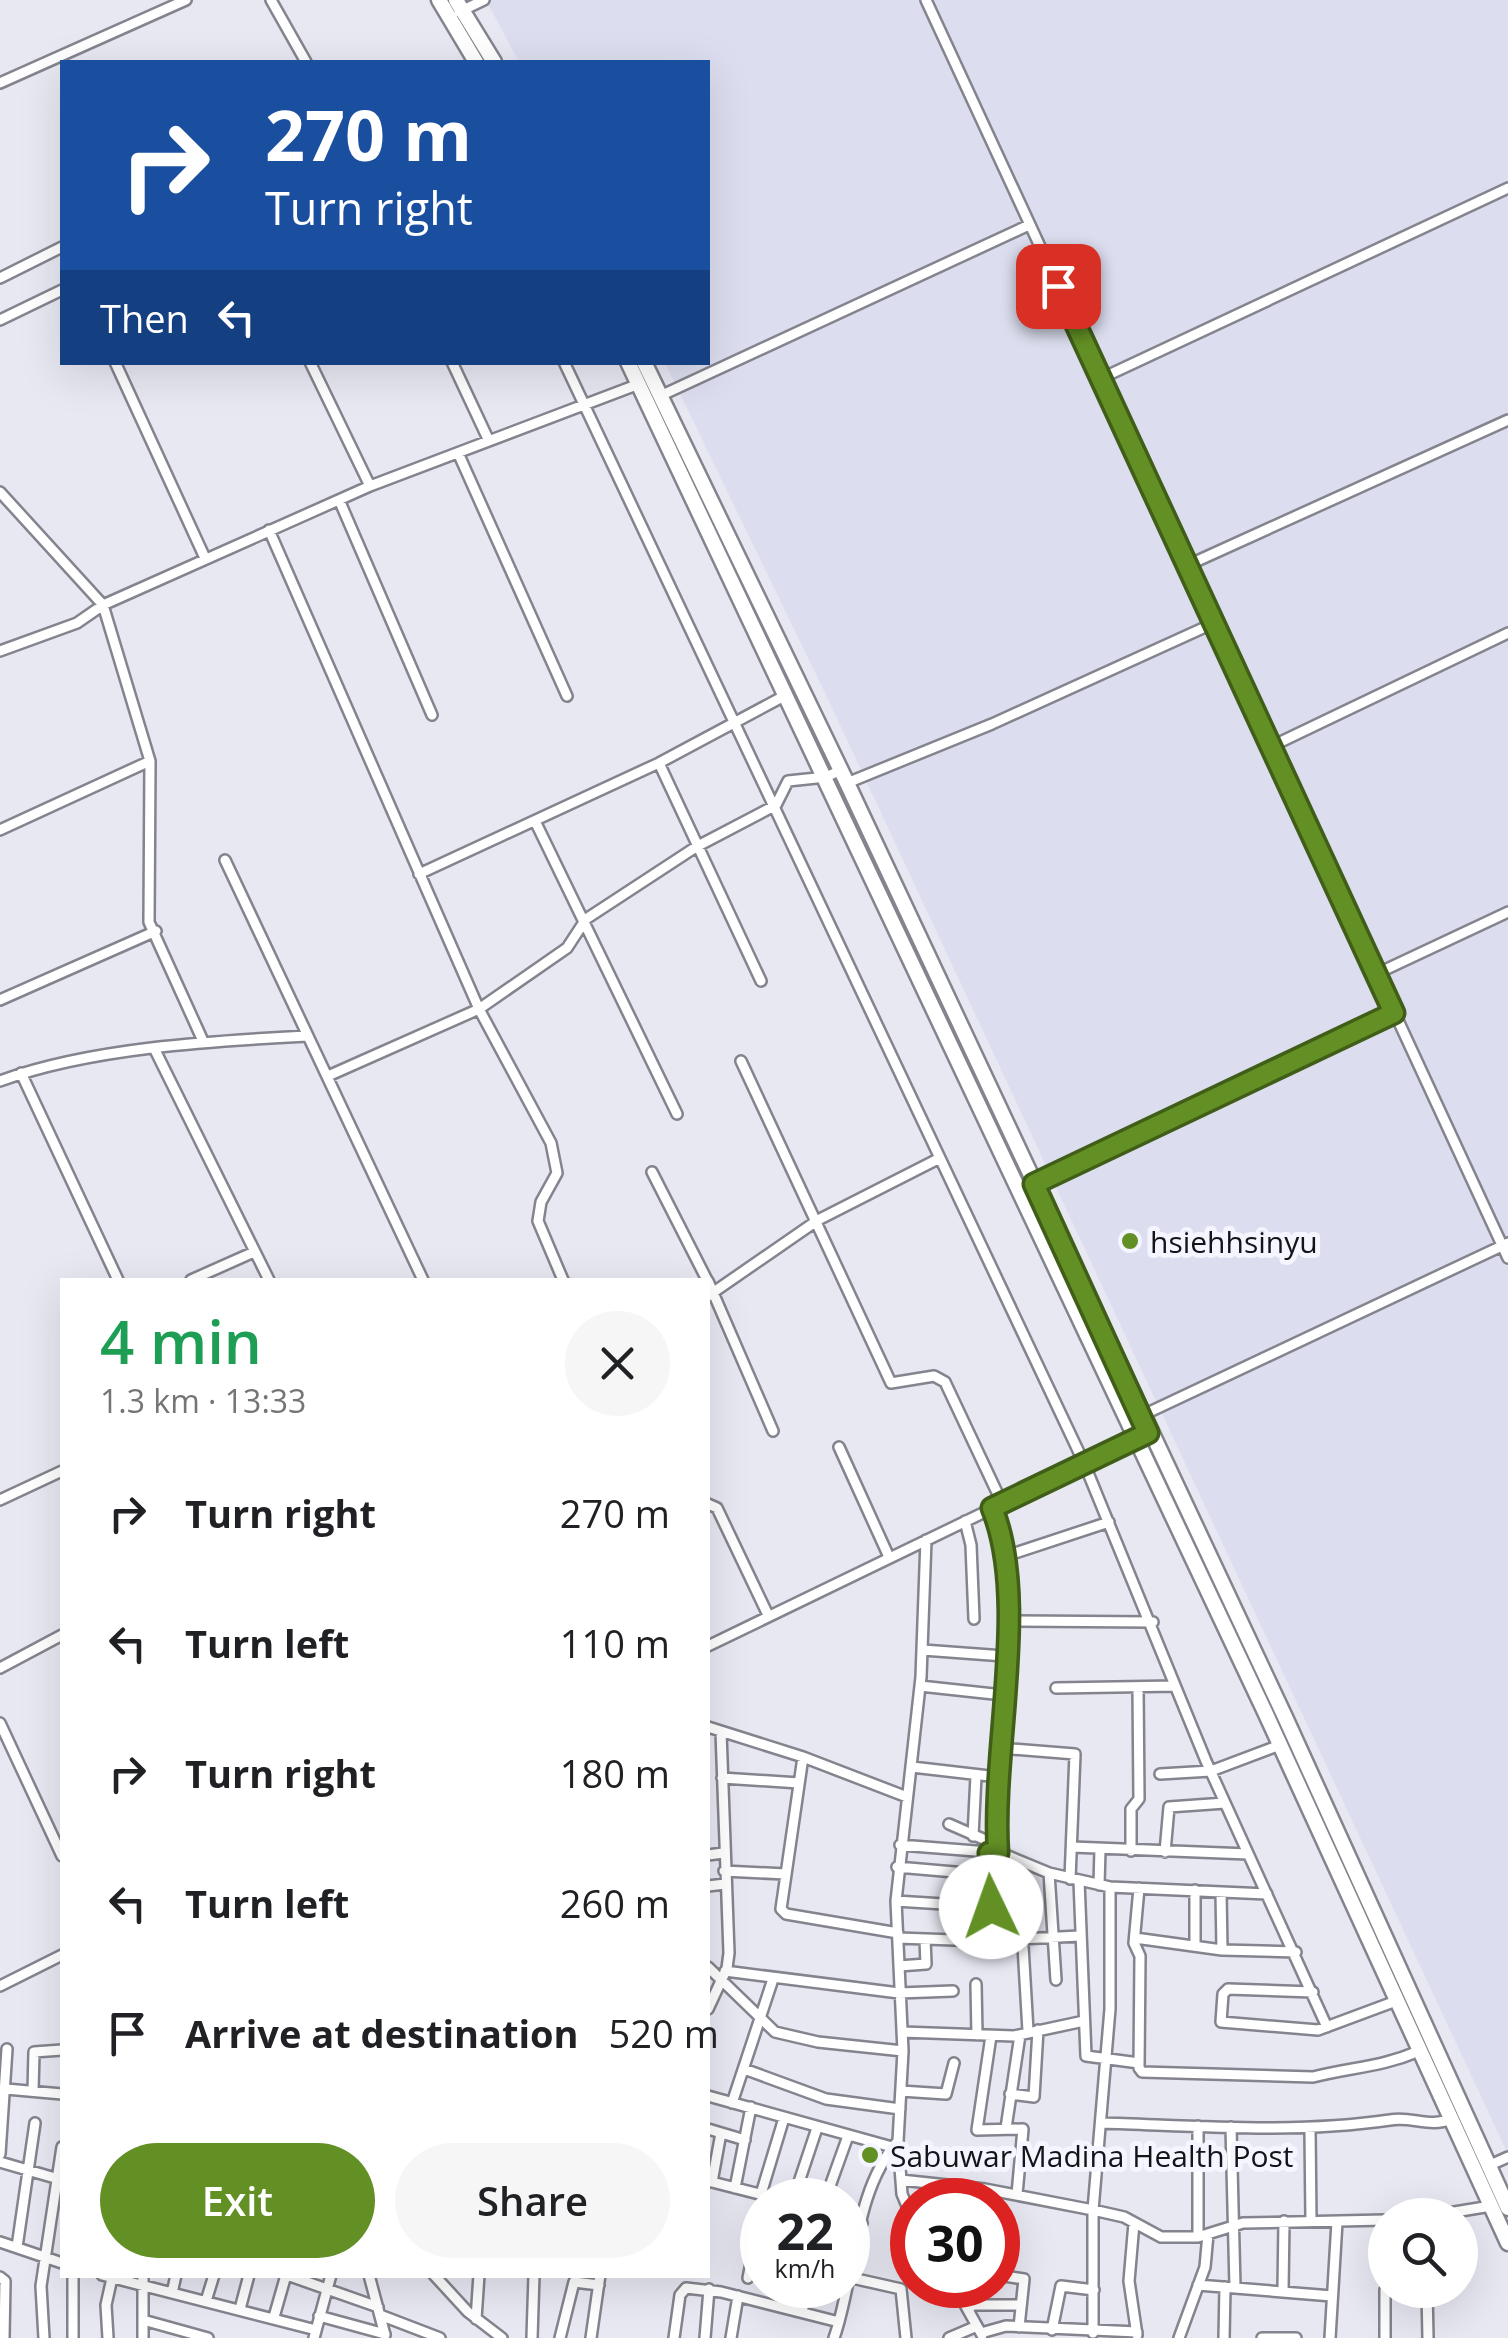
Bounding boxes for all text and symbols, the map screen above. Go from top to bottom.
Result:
text: 270 m [265,86,472,182]
icon: right [100,100,230,230]
text: Turn right [265,177,473,238]
pin [1016,244,1101,329]
icon: arrive [1031,259,1086,314]
icon: left [209,290,264,345]
text: Then [100,292,189,344]
place label: hsiehhsinyu [1150,1221,1318,1262]
marker: hsiehhsinyu [1119,1230,1141,1252]
text: 4 min [100,1300,262,1382]
button: close [565,1311,670,1416]
text: 1.3 km · 13:33 [100,1379,306,1422]
icon: right [100,1486,155,1541]
text: Turn right [185,1487,376,1539]
text: 270 m [560,1487,670,1539]
icon: left [100,1616,155,1671]
text: Turn left [185,1617,349,1669]
text: 110 m [560,1617,670,1669]
icon: right [100,1746,155,1801]
text: Turn right [185,1747,376,1799]
text: 180 m [560,1747,670,1799]
position arrow [939,1855,1043,1959]
icon: left [100,1876,155,1931]
text: Turn left [185,1877,349,1929]
text: 260 m [560,1877,670,1929]
icon: arrive [100,2006,155,2061]
text: Arrive at destination [185,2007,579,2059]
text: 520 m [609,2007,719,2059]
place label: Sabuwar Madina Health Post [890,2135,1293,2176]
button: Exit [100,2143,375,2258]
button: Share [395,2143,670,2258]
marker: Sabuwar Madina Health Post [859,2144,881,2166]
speed limit sign: 30 [890,2178,1020,2308]
text: 22 [776,2197,834,2265]
map controls [1368,2198,1478,2308]
button: search [1368,2198,1478,2308]
text: km/h [775,2251,835,2285]

